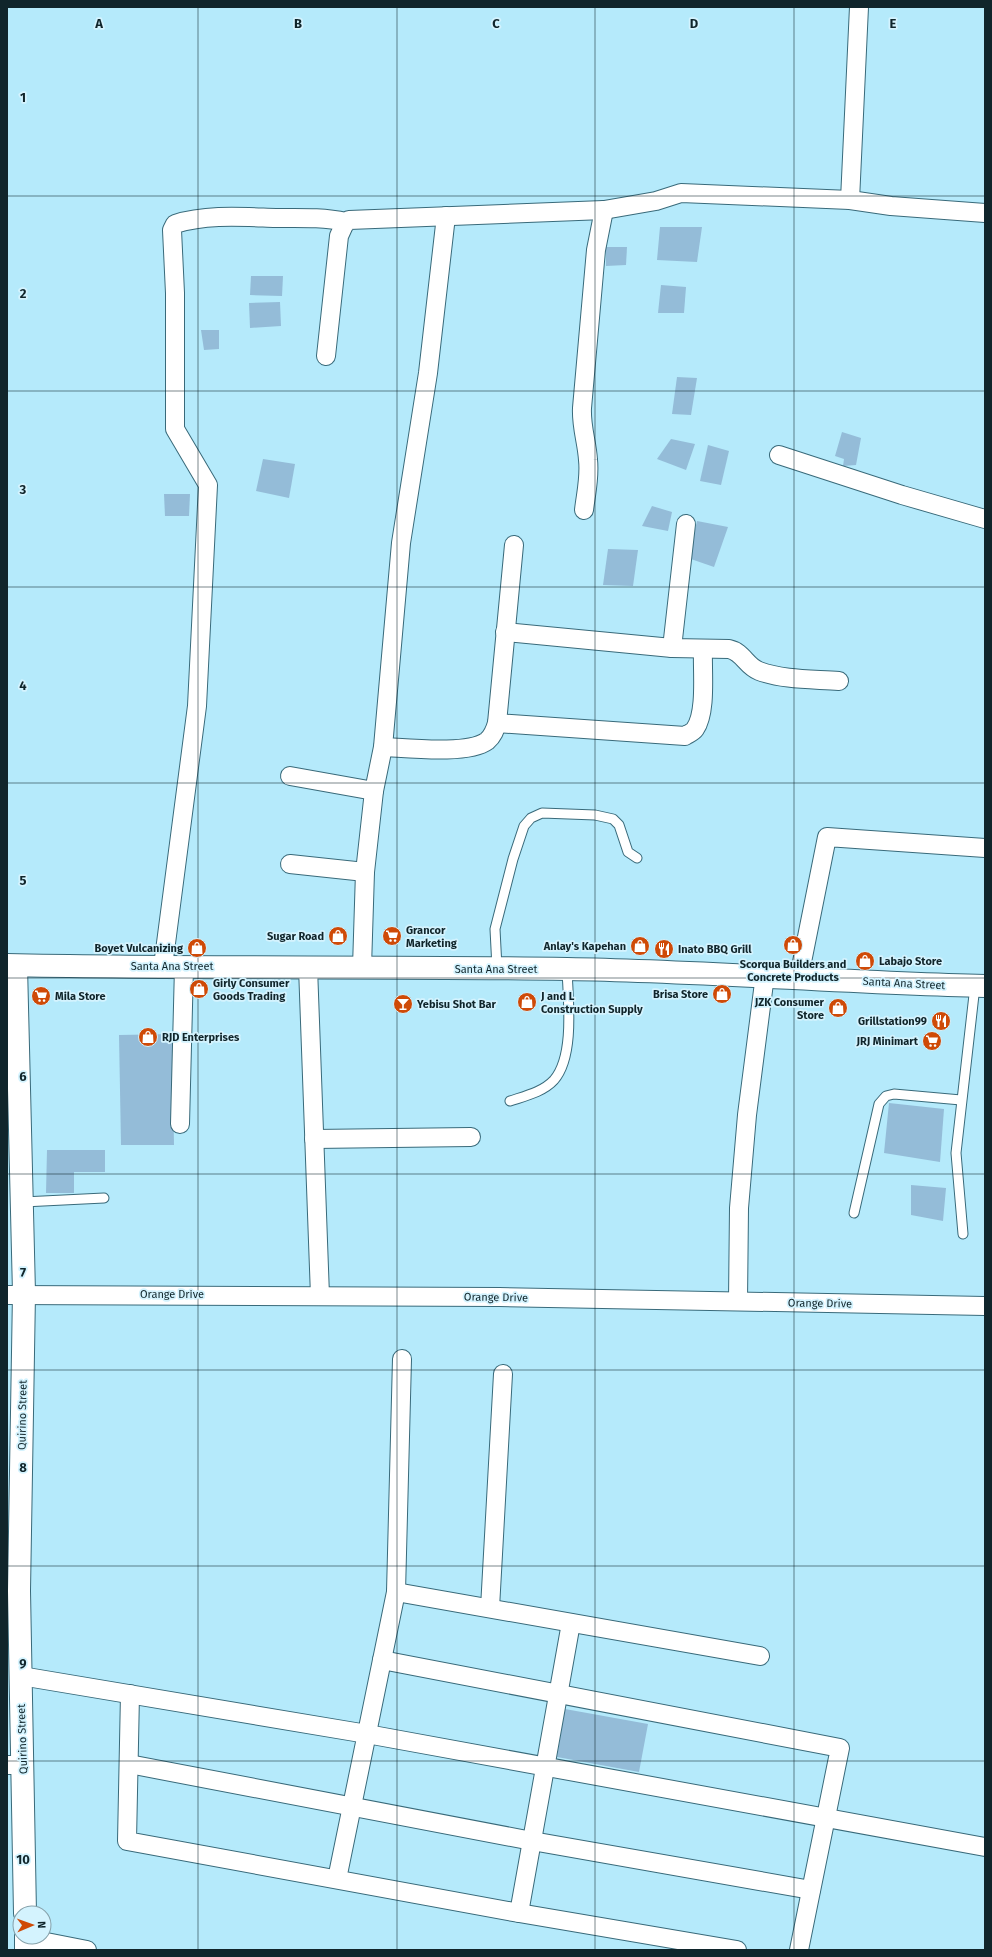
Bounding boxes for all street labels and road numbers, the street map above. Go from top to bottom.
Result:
street label: Santa Ana Street [131,960,213,973]
street label: Santa Ana Street [455,963,537,976]
street label: Santa Ana Street [862,975,946,992]
street label: Orange Drive [140,1288,204,1301]
street label: Orange Drive [464,1290,528,1305]
street label: Orange Drive [788,1296,852,1311]
street label: Quirino Street [15,1380,30,1450]
street label: Quirino Street [15,1704,30,1774]

